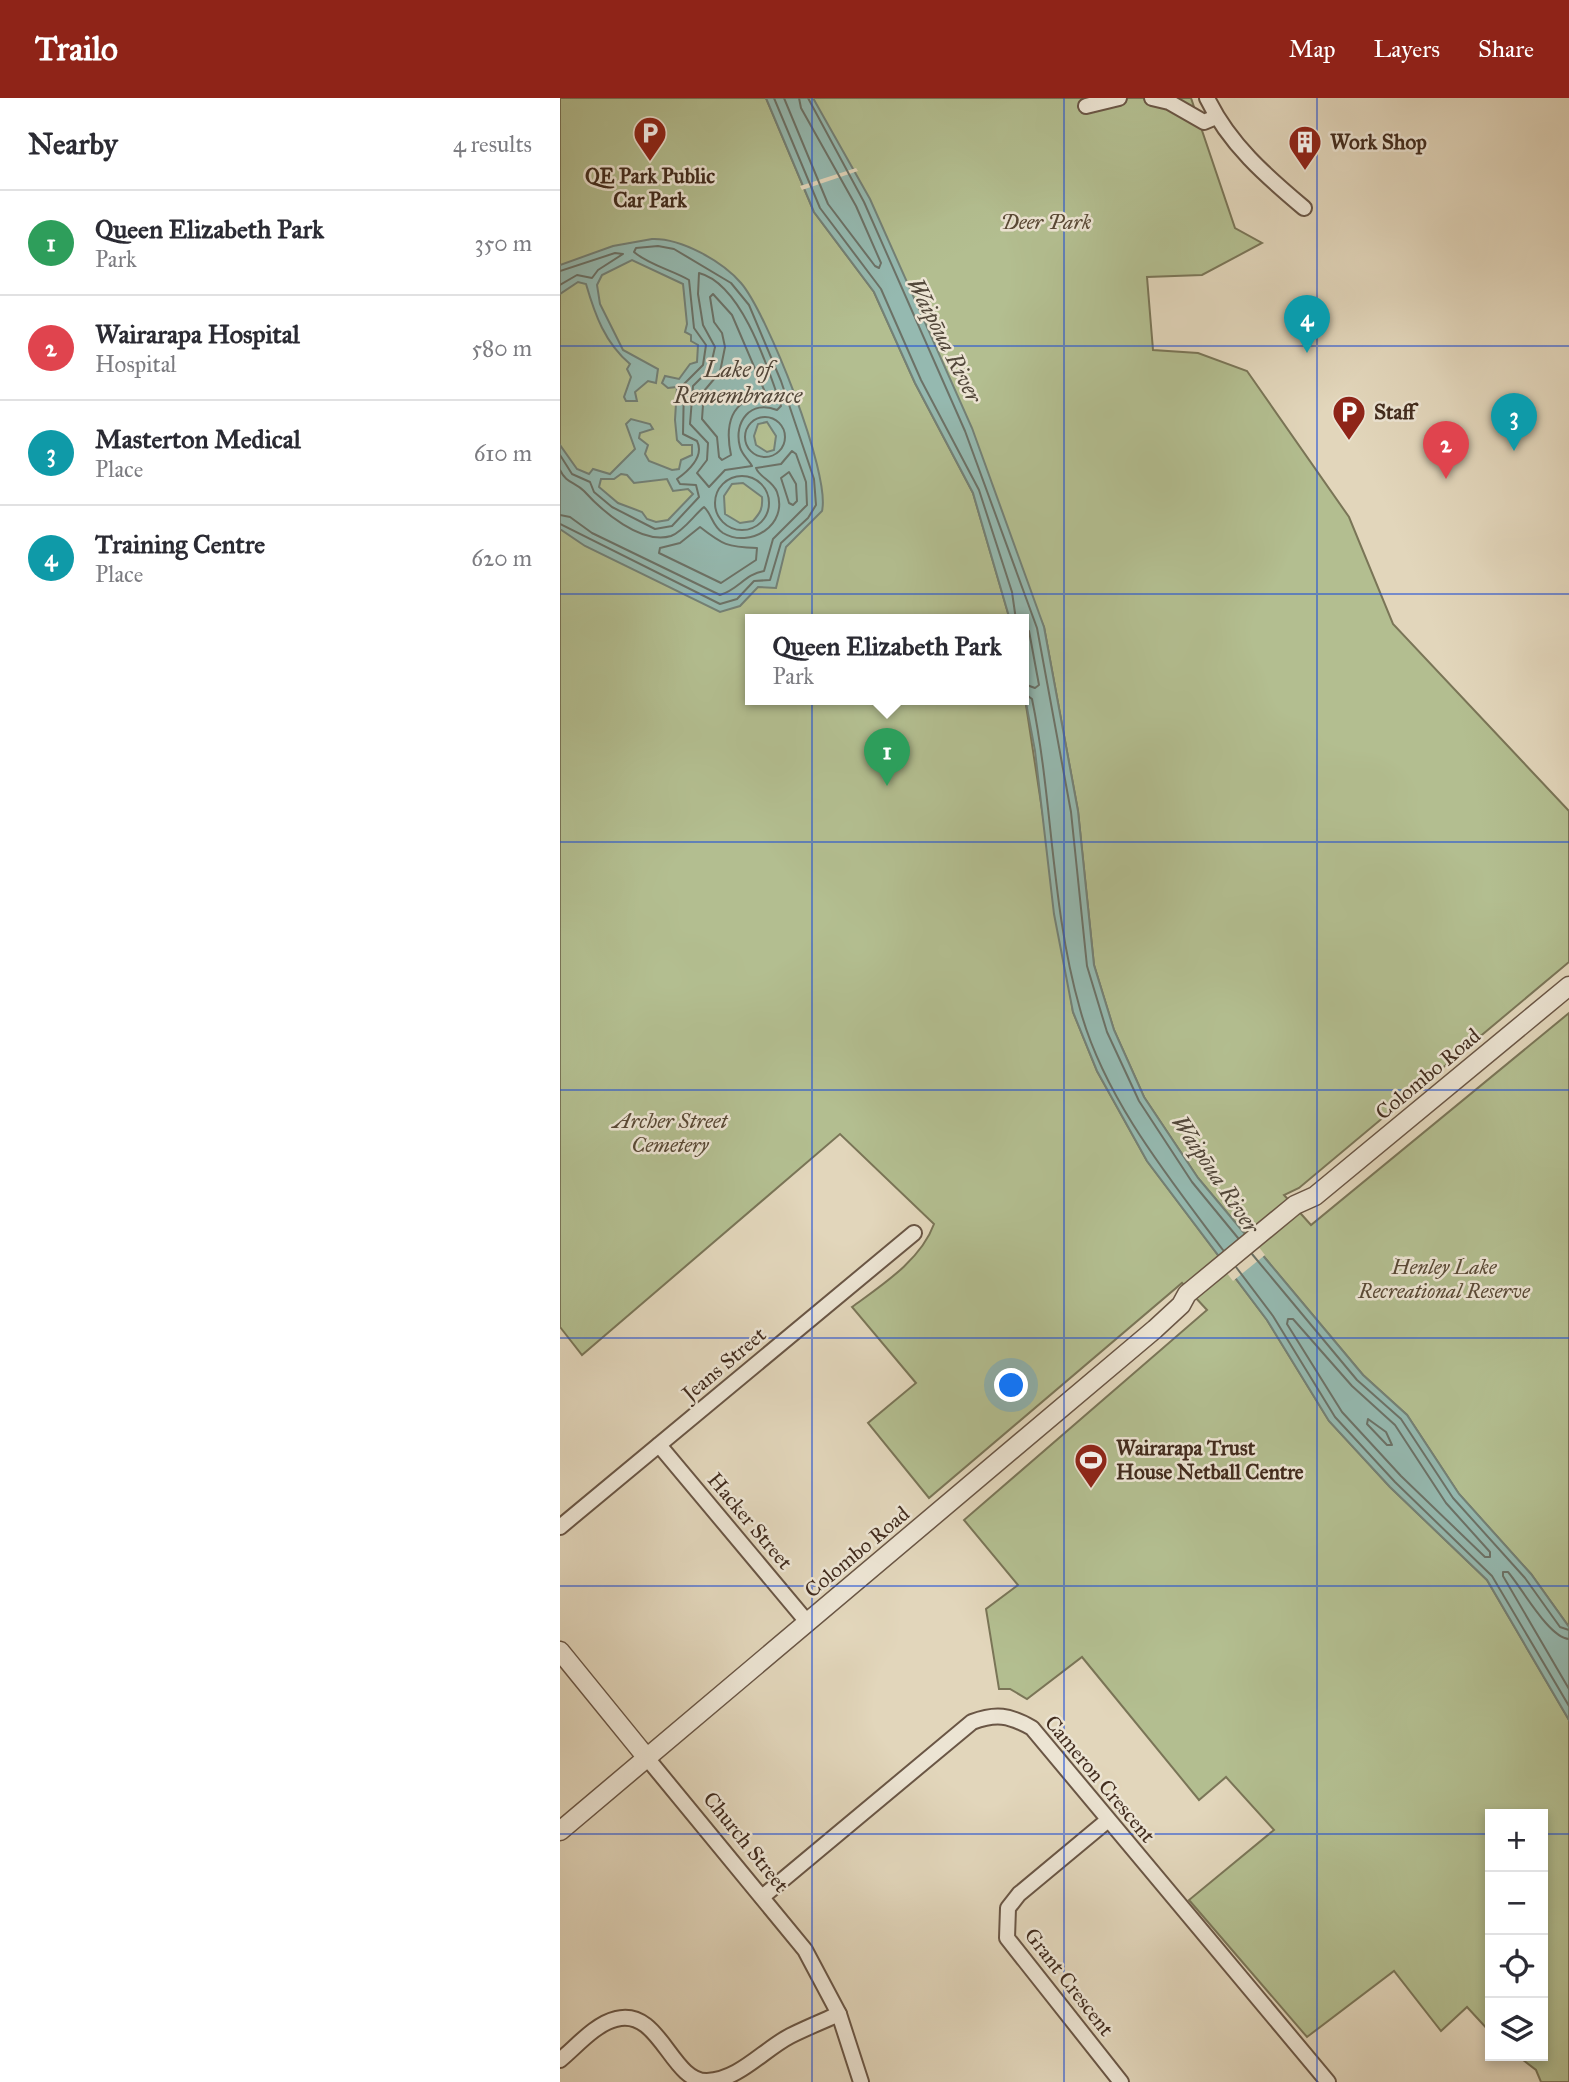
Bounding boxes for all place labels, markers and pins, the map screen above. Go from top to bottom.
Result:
parking icon: QE Park Public Car Park [631,114,669,163]
building icon: Work Shop [1286,123,1324,172]
place label: Work Shop [1330,129,1427,155]
place label: QE Park Public Car Park [585,163,715,213]
pin: 4 [1284,295,1330,353]
parking icon: Staff [1330,393,1368,442]
pin: 3 [1491,393,1537,451]
place label: Staff [1374,399,1419,425]
pin: 2 [1423,421,1469,479]
pin: 1 [864,728,910,786]
place label: Wairarapa Trust House Netball Centre [1116,1435,1304,1485]
sports icon: Wairarapa Trust House Netball Centre [1072,1441,1110,1490]

